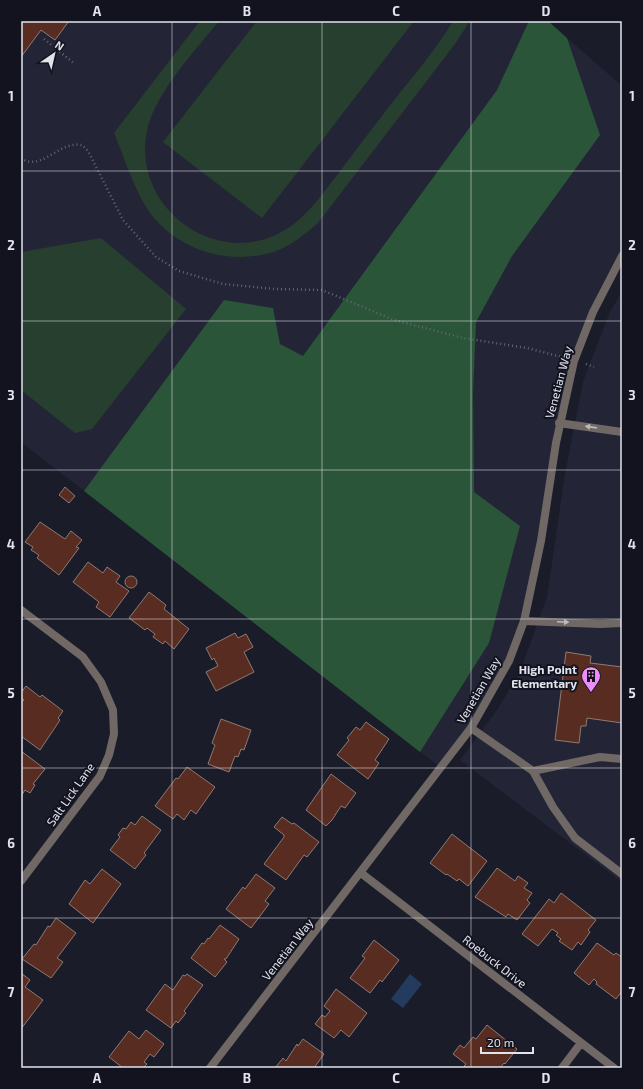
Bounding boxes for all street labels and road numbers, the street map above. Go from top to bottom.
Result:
street label: Venetian Way [542,344,575,420]
street label: Venetian Way [453,654,503,726]
street label: Salt Lick Lane [43,760,97,828]
street label: Venetian Way [259,915,316,983]
street label: Roebuck Drive [460,932,530,990]

